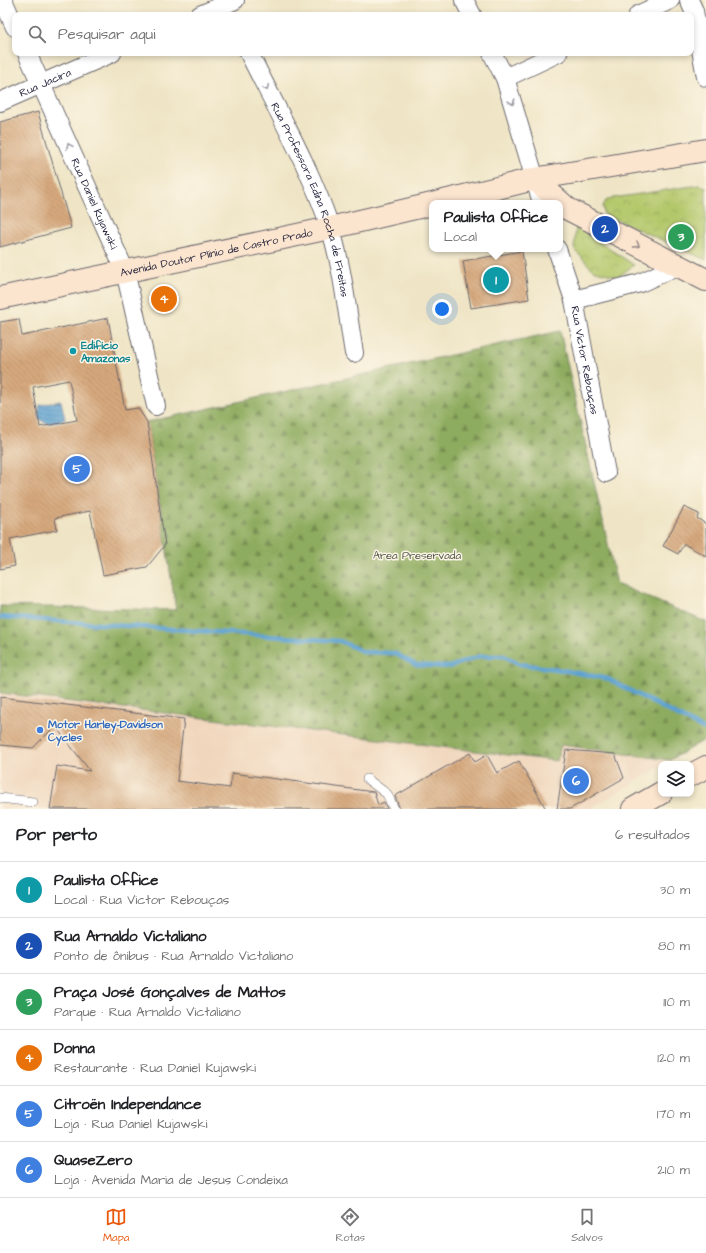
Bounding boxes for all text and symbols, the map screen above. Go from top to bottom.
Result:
search box [12,12,694,56]
icon: search [26,23,48,45]
text: Pesquisar aqui [58,24,155,45]
street label: Rua Jacira [17,65,74,101]
one-way arrow [261,84,269,91]
one-way arrow [507,98,516,105]
street label: Rua Professora Edina Rocha de Freitas [267,100,352,299]
one-way arrow [66,143,74,151]
street label: Rua Daniel Kujawski [67,156,121,252]
popup [429,200,563,252]
text: Paulista Office [444,207,548,228]
pin: 2 [592,214,618,244]
pin: 3 [668,222,694,252]
street label: Avenida Doutor Plínio de Castro Prado [119,225,315,280]
text: Local [444,228,477,246]
one-way arrow [633,241,640,248]
pin: 1 [483,265,509,295]
pin: 4 [151,284,177,314]
your location [432,299,452,319]
street label: Rua Victor Rebouças [567,305,602,416]
place label: Edifício Amazonas [81,338,131,366]
marker: Edifício Amazonas [68,346,78,356]
pin: 5 [64,454,90,484]
park label: Area Preservada [373,548,461,563]
place label: Motor Harley-Davidson Cycles [48,717,163,747]
marker: Motor Harley-Davidson Cycles [35,725,45,735]
map controls [658,761,694,797]
button: layers [658,761,694,797]
pin: 6 [563,766,589,796]
text: Por perto [16,823,97,847]
text: 6 resultados [615,826,690,844]
text: Paulista Office [54,870,158,891]
text: 1 [28,881,30,899]
text: 30 m [660,881,690,899]
text: Local · Rua Victor Rebouças [54,891,229,909]
text: Rua Arnaldo Victaliano [54,926,207,947]
text: 2 [25,937,33,955]
text: 80 m [658,937,690,955]
text: Ponto de ônibus · Rua Arnaldo Victaliano [54,947,293,965]
text: Praça José Gonçalves de Mattos [54,982,286,1003]
text: 3 [26,993,32,1011]
text: 110 m [663,993,690,1011]
text: Parque · Rua Arnaldo Victaliano [54,1003,241,1021]
text: Donna [54,1038,95,1059]
text: 4 [25,1049,33,1067]
text: 120 m [657,1049,690,1067]
text: Restaurante · Rua Daniel Kujawski [54,1059,256,1077]
text: Citroën Independance [54,1094,201,1115]
text: 5 [24,1105,34,1123]
text: 170 m [657,1105,690,1123]
text: Loja · Rua Daniel Kujawski [54,1115,207,1133]
text: QuaseZero [54,1150,132,1171]
text: 6 [25,1161,33,1179]
text: 210 m [657,1161,690,1179]
text: Loja · Avenida Maria de Jesus Condeixa [54,1171,288,1189]
tab: Mapa [103,1206,129,1245]
tab: Rotas [335,1206,365,1245]
tab: Salvos [571,1206,603,1245]

